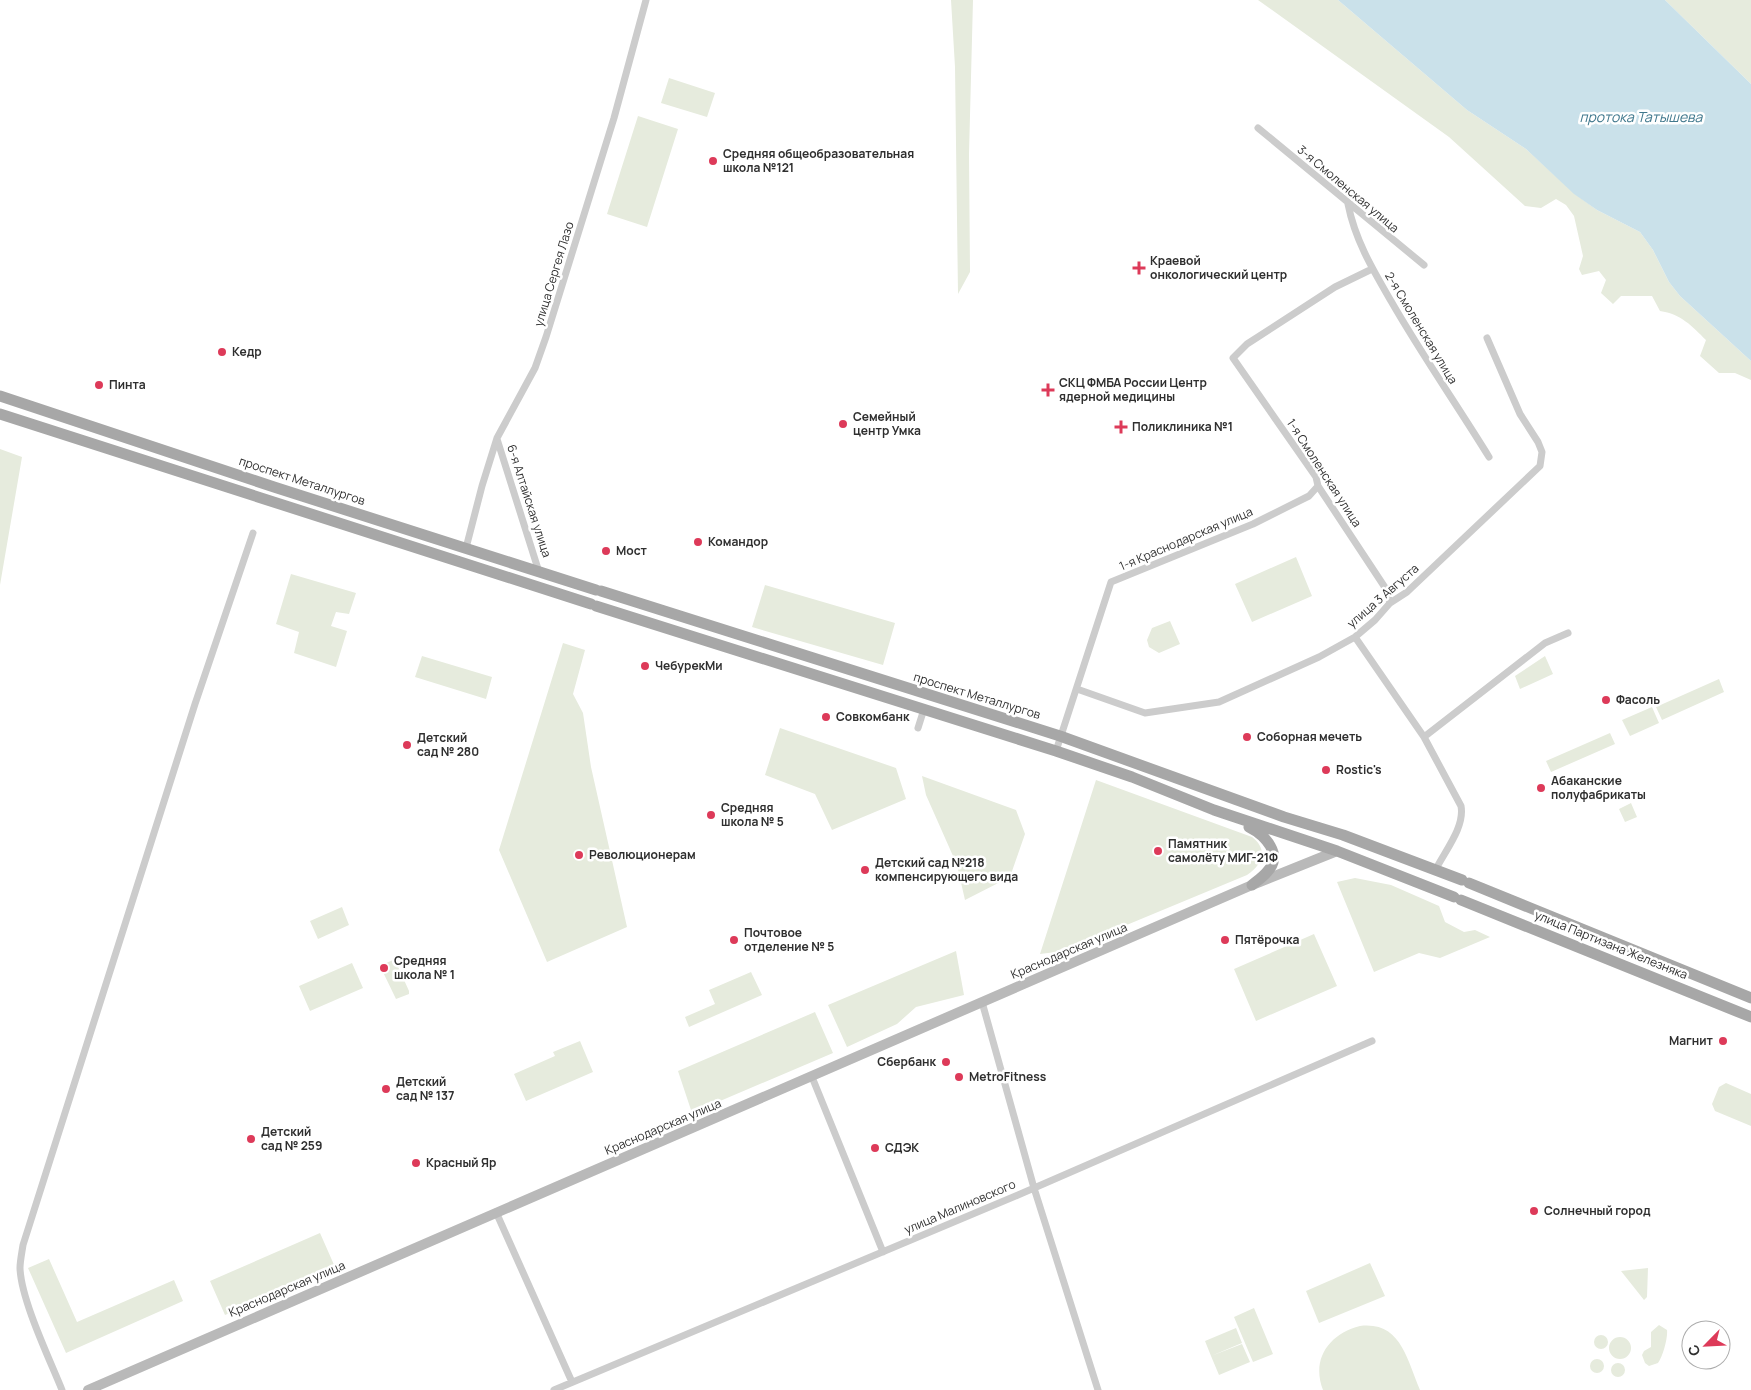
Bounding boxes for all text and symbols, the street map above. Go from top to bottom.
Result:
water label: протока Татышева [1580,107,1704,126]
street label: 3-я Смоленская улица [1294,141,1403,236]
place label: Средняя общеобразовательная школа №121 [723,145,914,176]
marker: Средняя общеобразовательная школа №121 [707,155,719,167]
street label: улица Сергея Лазо [529,219,578,328]
place label: Краевой онкологический центр [1150,252,1287,283]
marker: Краевой онкологический центр [1132,261,1146,275]
street label: 2-я Смоленская улица [1381,268,1462,387]
place label: Кедр [232,343,262,360]
marker: Кедр [216,346,228,358]
place label: СКЦ ФМБА России Центр ядерной медицины [1059,374,1207,405]
place label: Пинта [109,376,146,393]
marker: Пинта [93,379,105,391]
marker: СКЦ ФМБА России Центр ядерной медицины [1041,383,1055,397]
place label: Семейный центр Умка [853,408,921,439]
street label: 1-я Смоленская улица [1283,415,1366,530]
marker: Семейный центр Умка [837,418,849,430]
place label: Поликлиника №1 [1132,418,1233,435]
marker: Поликлиника №1 [1114,420,1128,434]
street label: 6-я Алтайская улица [503,442,556,559]
street label: проспект Металлургов [237,452,368,509]
street label: 1-я Краснодарская улица [1116,503,1255,574]
place label: Командор [708,533,768,550]
marker: Командор [692,536,704,548]
place label: Мост [616,542,648,559]
marker: Мост [600,545,612,557]
street label: улица 3 Августа [1343,560,1422,632]
place label: ЧебурекМи [655,657,723,674]
marker: ЧебурекМи [639,660,651,672]
street label: проспект Металлургов [912,668,1043,723]
place label: Фасоль [1616,691,1660,708]
marker: Фасоль [1600,694,1612,706]
place label: Совкомбанк [836,708,910,725]
marker: Совкомбанк [820,711,832,723]
place label: Соборная мечеть [1257,728,1362,745]
place label: Детский сад № 280 [417,729,479,760]
marker: Соборная мечеть [1241,731,1253,743]
marker: Детский сад № 280 [401,739,413,751]
place label: Rostic's [1336,761,1382,778]
marker: Rostic's [1320,764,1332,776]
place label: Абаканские полуфабрикаты [1551,772,1646,803]
marker: Абаканские полуфабрикаты [1535,782,1547,794]
place label: Средняя школа № 5 [721,799,784,830]
marker: Средняя школа № 5 [705,809,717,821]
place label: Памятник самолёту МИГ-21Ф [1168,835,1278,866]
marker: Памятник самолёту МИГ-21Ф [1152,845,1164,857]
place label: Революционерам [589,846,696,863]
marker: Революционерам [573,849,585,861]
place label: Детский сад №218 компенсирующего вида [875,854,1018,885]
marker: Детский сад №218 компенсирующего вида [859,864,871,876]
street label: улица Партизана Железняка [1532,906,1690,983]
street label: Краснодарская улица [1008,918,1130,983]
place label: Почтовое отделение № 5 [744,924,834,955]
place label: Пятёрочка [1235,931,1299,948]
marker: Почтовое отделение № 5 [728,934,740,946]
marker: Пятёрочка [1219,934,1231,946]
place label: Средняя школа № 1 [394,952,455,983]
marker: Средняя школа № 1 [378,962,390,974]
place label: Магнит [1669,1032,1714,1049]
marker: Магнит [1717,1035,1729,1047]
place label: Сбербанк [877,1053,937,1070]
marker: Сбербанк [940,1056,952,1068]
place label: MetroFitness [969,1068,1047,1085]
marker: MetroFitness [953,1071,965,1083]
place label: Детский сад № 137 [396,1073,454,1104]
marker: Детский сад № 137 [380,1083,392,1095]
street label: Краснодарская улица [602,1094,724,1159]
place label: Детский сад № 259 [261,1123,322,1154]
marker: Детский сад № 259 [245,1133,257,1145]
place label: СДЭК [885,1139,919,1156]
marker: СДЭК [869,1142,881,1154]
place label: Красный Яр [426,1154,496,1171]
marker: Красный Яр [410,1157,422,1169]
street label: улица Малиновского [901,1175,1018,1238]
place label: Солнечный город [1544,1202,1651,1219]
marker: Солнечный город [1528,1205,1540,1217]
street label: Краснодарская улица [226,1256,348,1321]
north arrow [1681,1320,1731,1370]
text: С [1683,1342,1704,1359]

